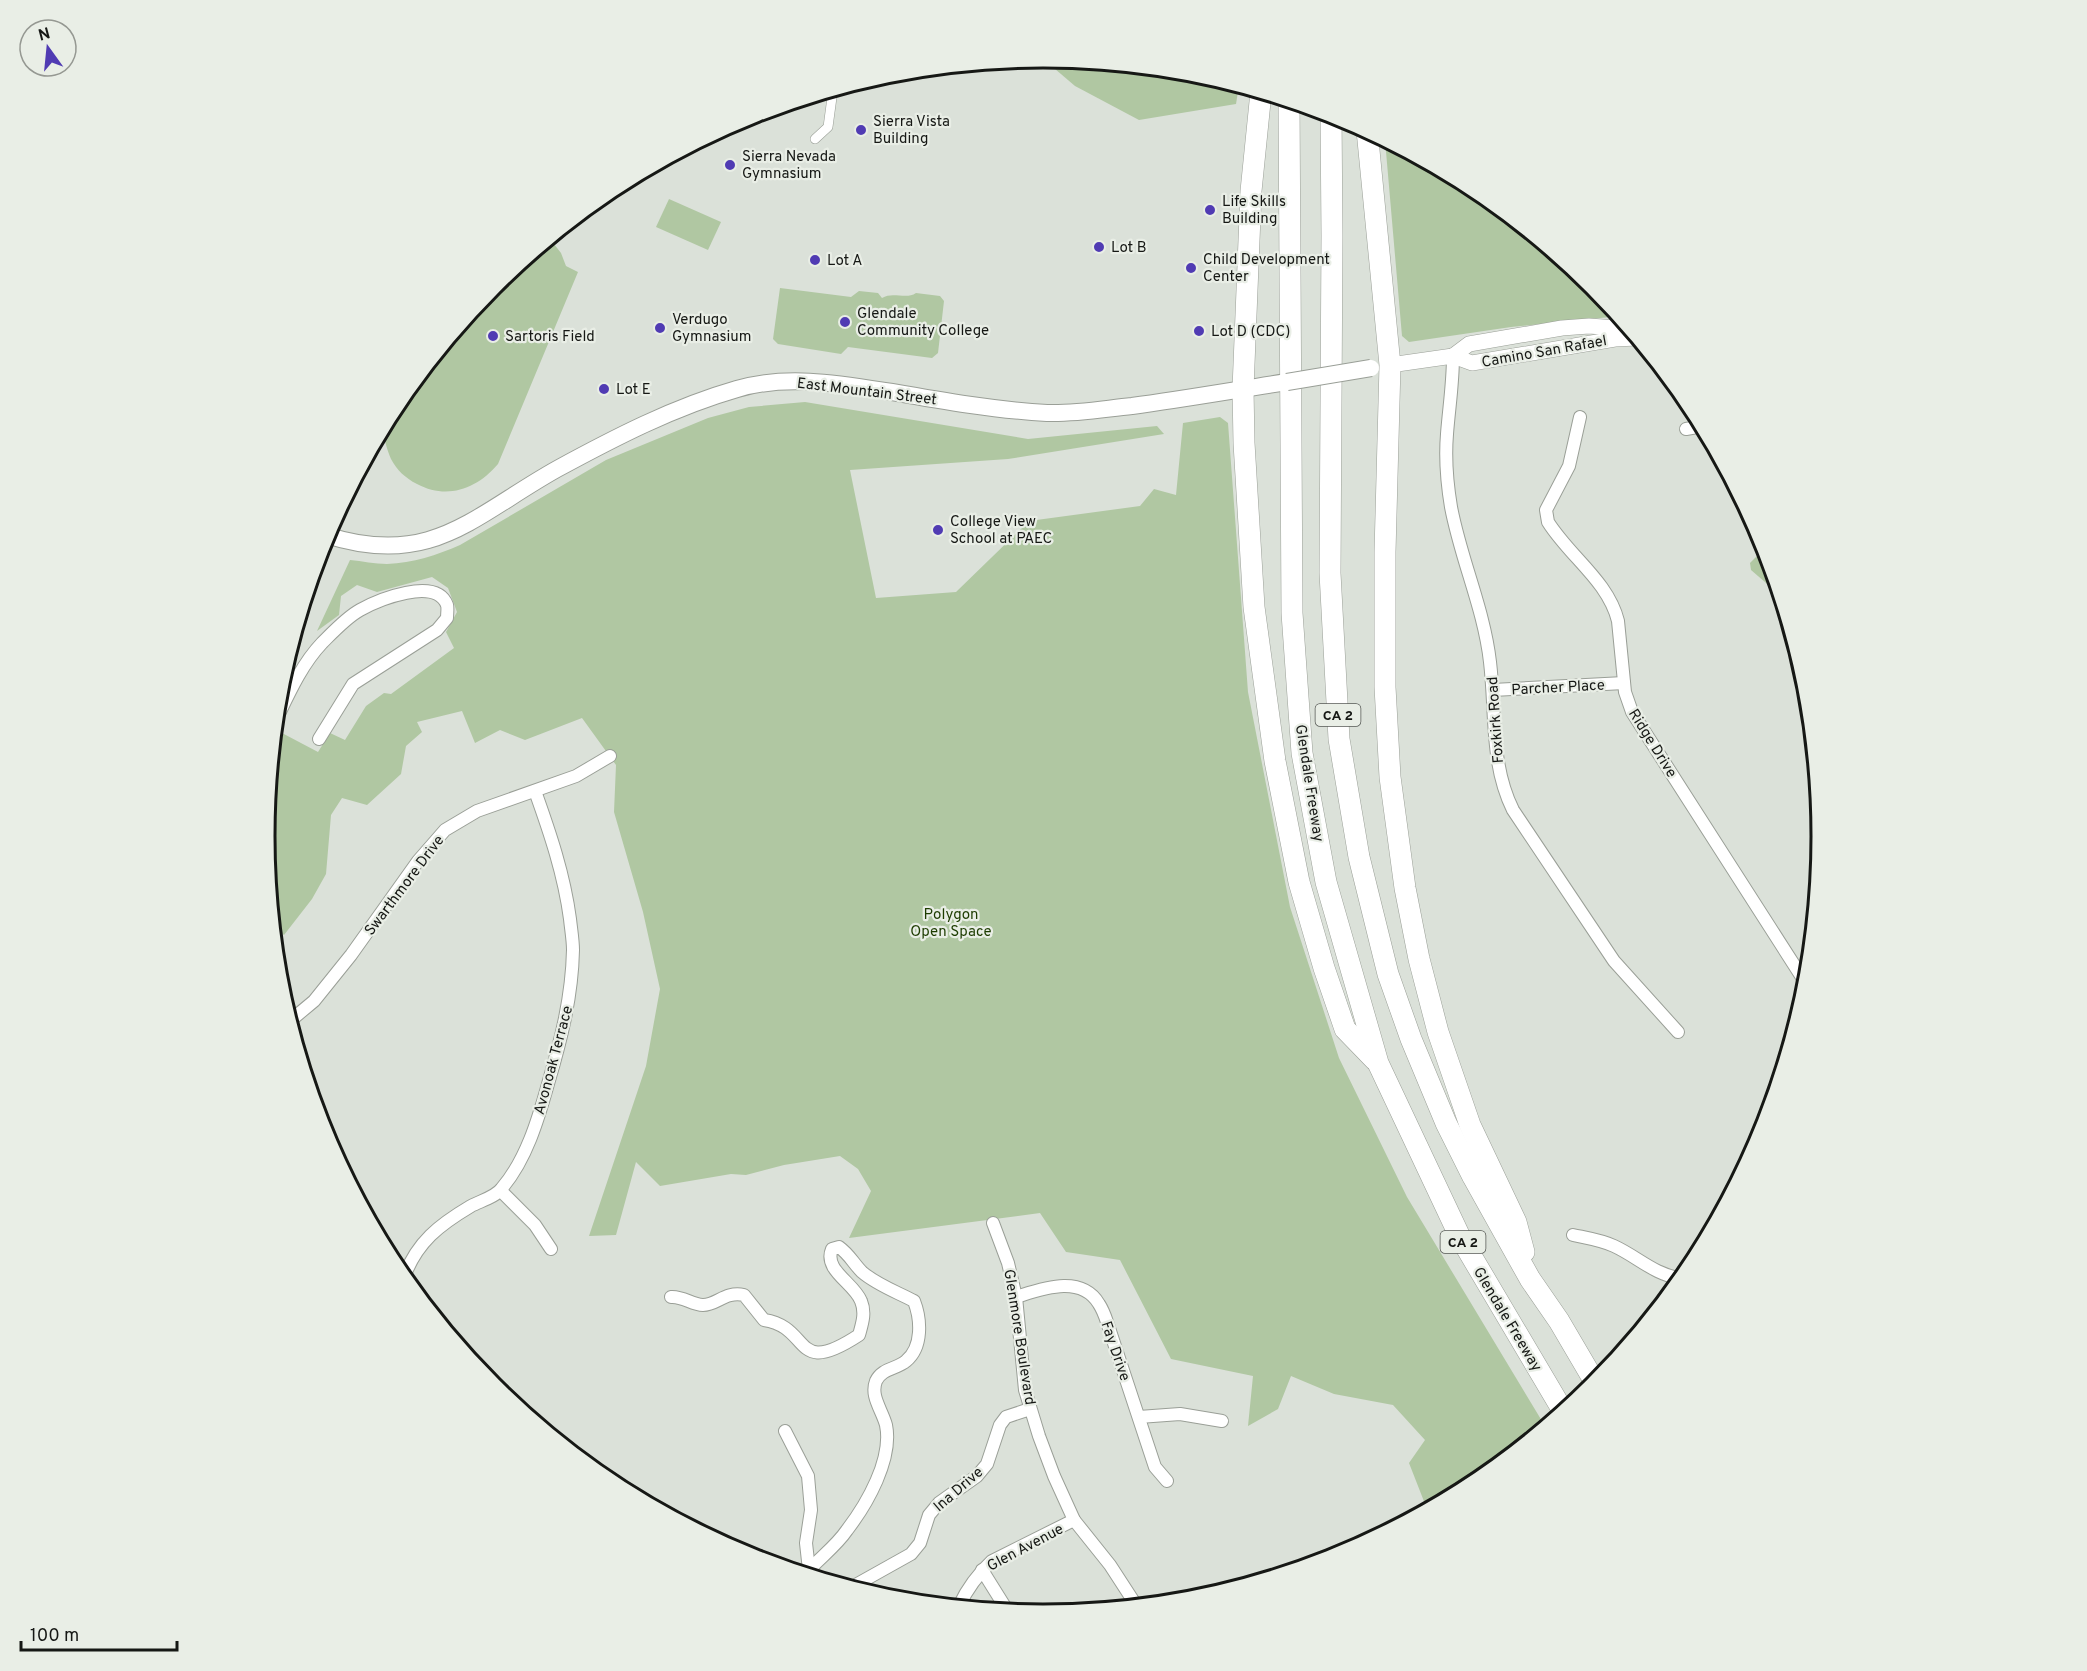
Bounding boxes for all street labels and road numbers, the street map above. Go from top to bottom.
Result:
street label: Camino San Rafael [1480,332,1608,373]
street label: East Mountain Street [796,374,938,410]
street label: Foxkirk Road [1484,676,1509,764]
street label: Parcher Place [1511,677,1605,700]
road number: CA 2 [1316,704,1360,726]
street label: Ridge Drive [1623,706,1680,782]
street label: Glendale Freeway [1290,723,1327,843]
street label: Swarthmore Drive [361,832,449,940]
street label: Avonoak Terrace [531,1004,578,1117]
road number: CA 2 [1440,1231,1486,1253]
street label: Glendale Freeway [1468,1264,1545,1375]
street label: Glenmore Boulevard [998,1268,1039,1406]
street label: Fay Drive [1095,1319,1134,1384]
street label: Ina Drive [930,1463,988,1517]
street label: Glen Avenue [984,1520,1067,1576]

